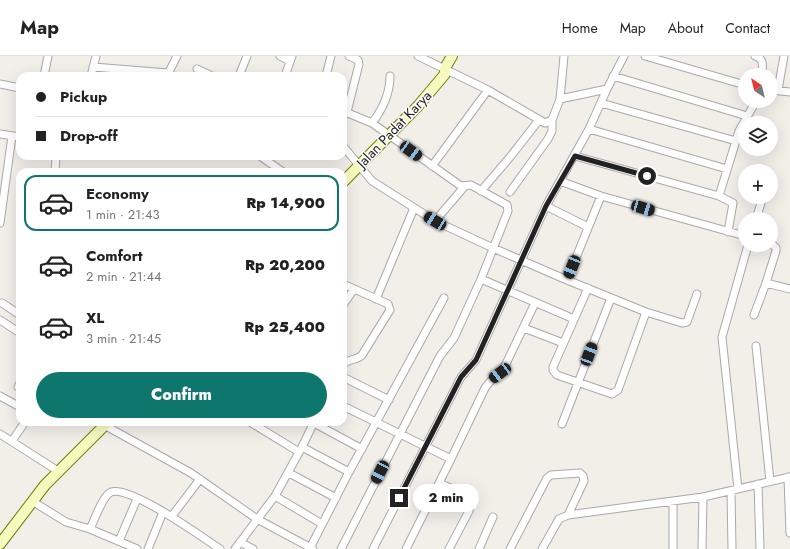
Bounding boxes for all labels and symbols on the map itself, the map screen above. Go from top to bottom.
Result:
north arrow [738,68,778,108]
street label: Jalan Padat Karya [350,86,436,174]
car [398,139,424,163]
route start [638,167,656,185]
car [630,199,656,217]
car [422,210,448,232]
car [562,254,582,280]
car [579,341,599,367]
car [487,361,513,385]
car [369,459,391,485]
callout: 2 min [413,484,479,512]
route end [390,489,408,507]

